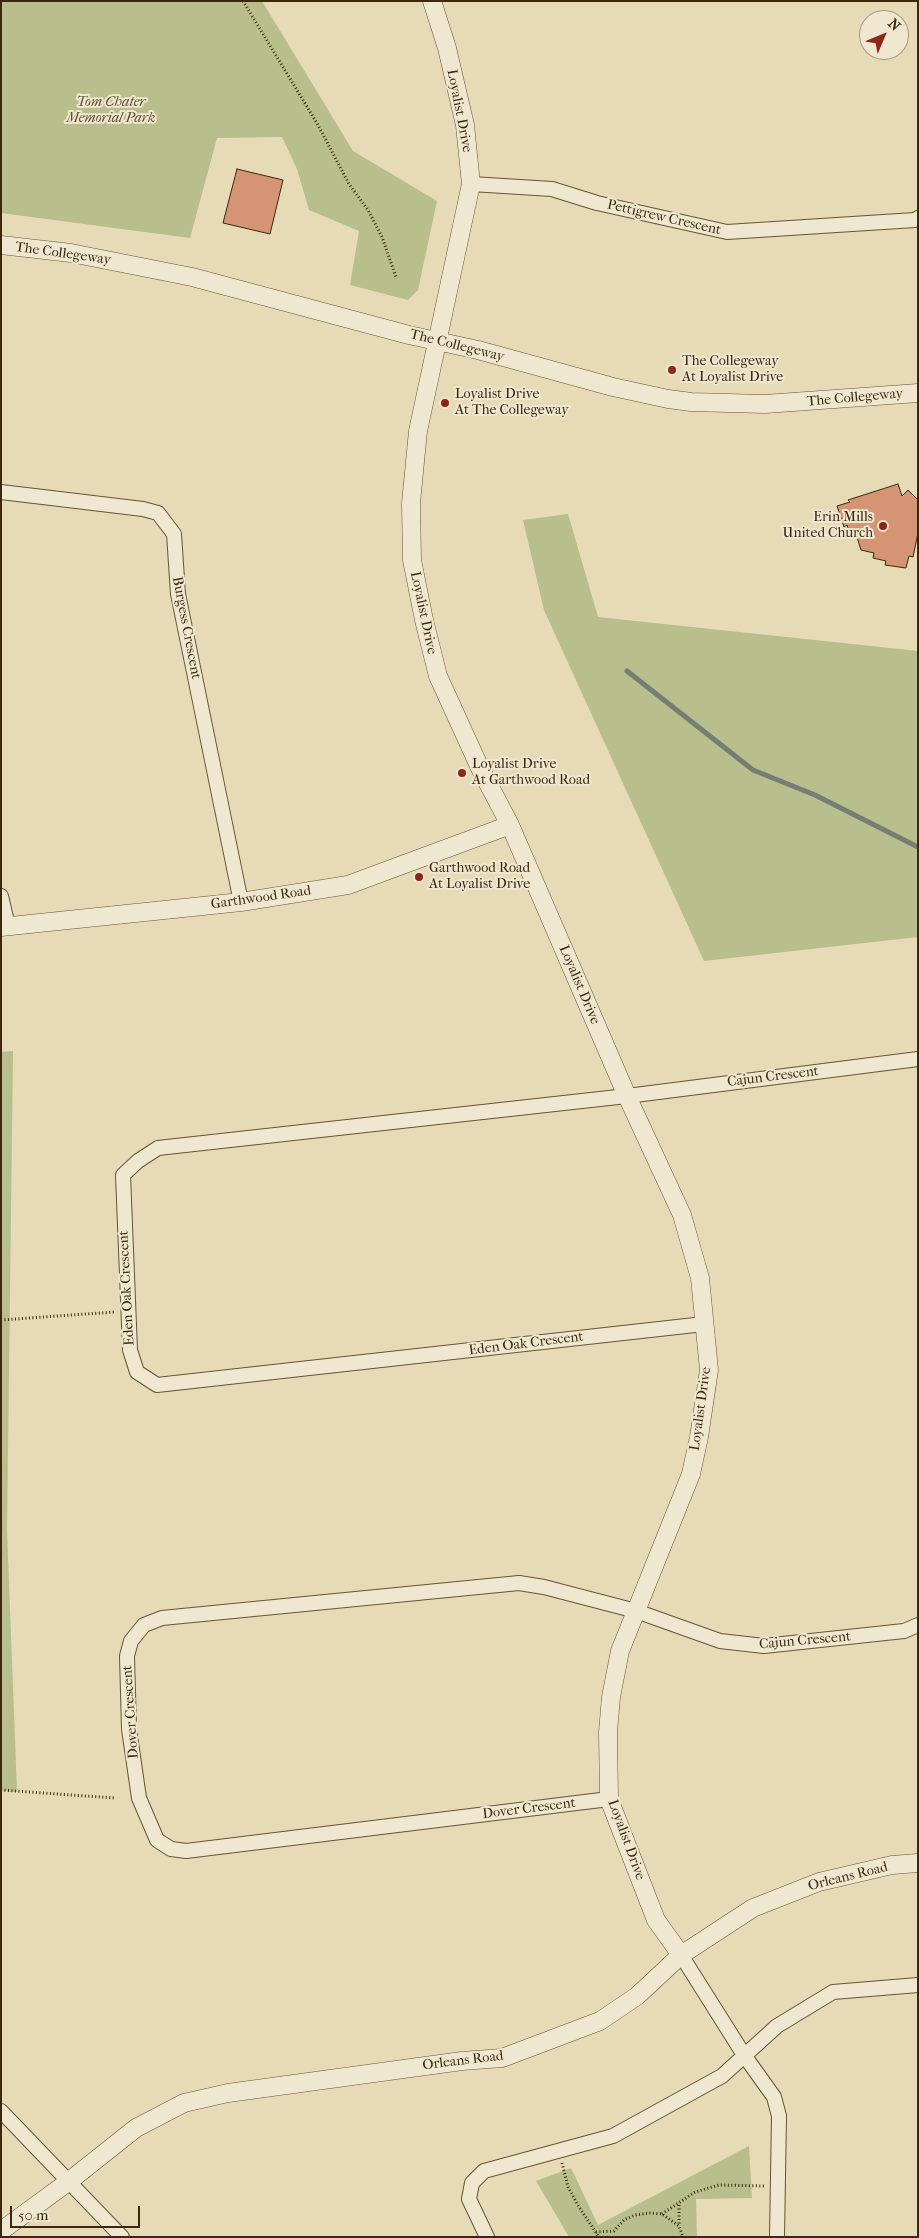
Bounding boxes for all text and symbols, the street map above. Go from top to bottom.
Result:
north arrow [859,10,909,60]
text: N [884,15,904,35]
street label: Loyalist Drive [443,68,475,154]
park label: Tom Chater Memorial Park [67,95,155,128]
street label: Pettigrew Crescent [605,197,723,239]
street label: The Collegeway [14,239,112,269]
street label: The Collegeway [408,326,506,366]
place label: The Collegeway At Loyalist Drive [682,354,783,387]
marker: The Collegeway At Loyalist Drive [666,364,678,376]
street label: The Collegeway [806,385,904,411]
place label: Loyalist Drive At The Collegeway [455,387,569,420]
marker: Loyalist Drive At The Collegeway [439,397,451,409]
place label: Erin Mills United Church [782,510,873,542]
marker: Erin Mills United Church [877,520,889,532]
street label: Loyalist Drive [406,570,440,656]
street label: Burgess Crescent [168,575,204,681]
place label: Loyalist Drive At Garthwood Road [472,757,590,790]
marker: Loyalist Drive At Garthwood Road [456,767,468,779]
place label: Garthwood Road At Loyalist Drive [429,861,530,894]
marker: Garthwood Road At Loyalist Drive [413,871,425,883]
street label: Garthwood Road [210,883,312,913]
street label: Loyalist Drive [555,943,603,1027]
street label: Cajun Crescent [726,1063,820,1091]
street label: Eden Oak Crescent [116,1230,138,1346]
street label: Eden Oak Crescent [468,1329,584,1359]
street label: Loyalist Drive [687,1366,715,1452]
street label: Cajun Crescent [758,1629,852,1653]
street label: Dover Crescent [119,1665,143,1759]
street label: Dover Crescent [482,1795,576,1823]
street label: Loyalist Drive [604,1798,648,1882]
street label: Orleans Road [806,1859,890,1895]
street label: Orleans Road [421,2048,505,2074]
scale bar [12,2196,142,2228]
text: 50 m [18,2206,48,2224]

